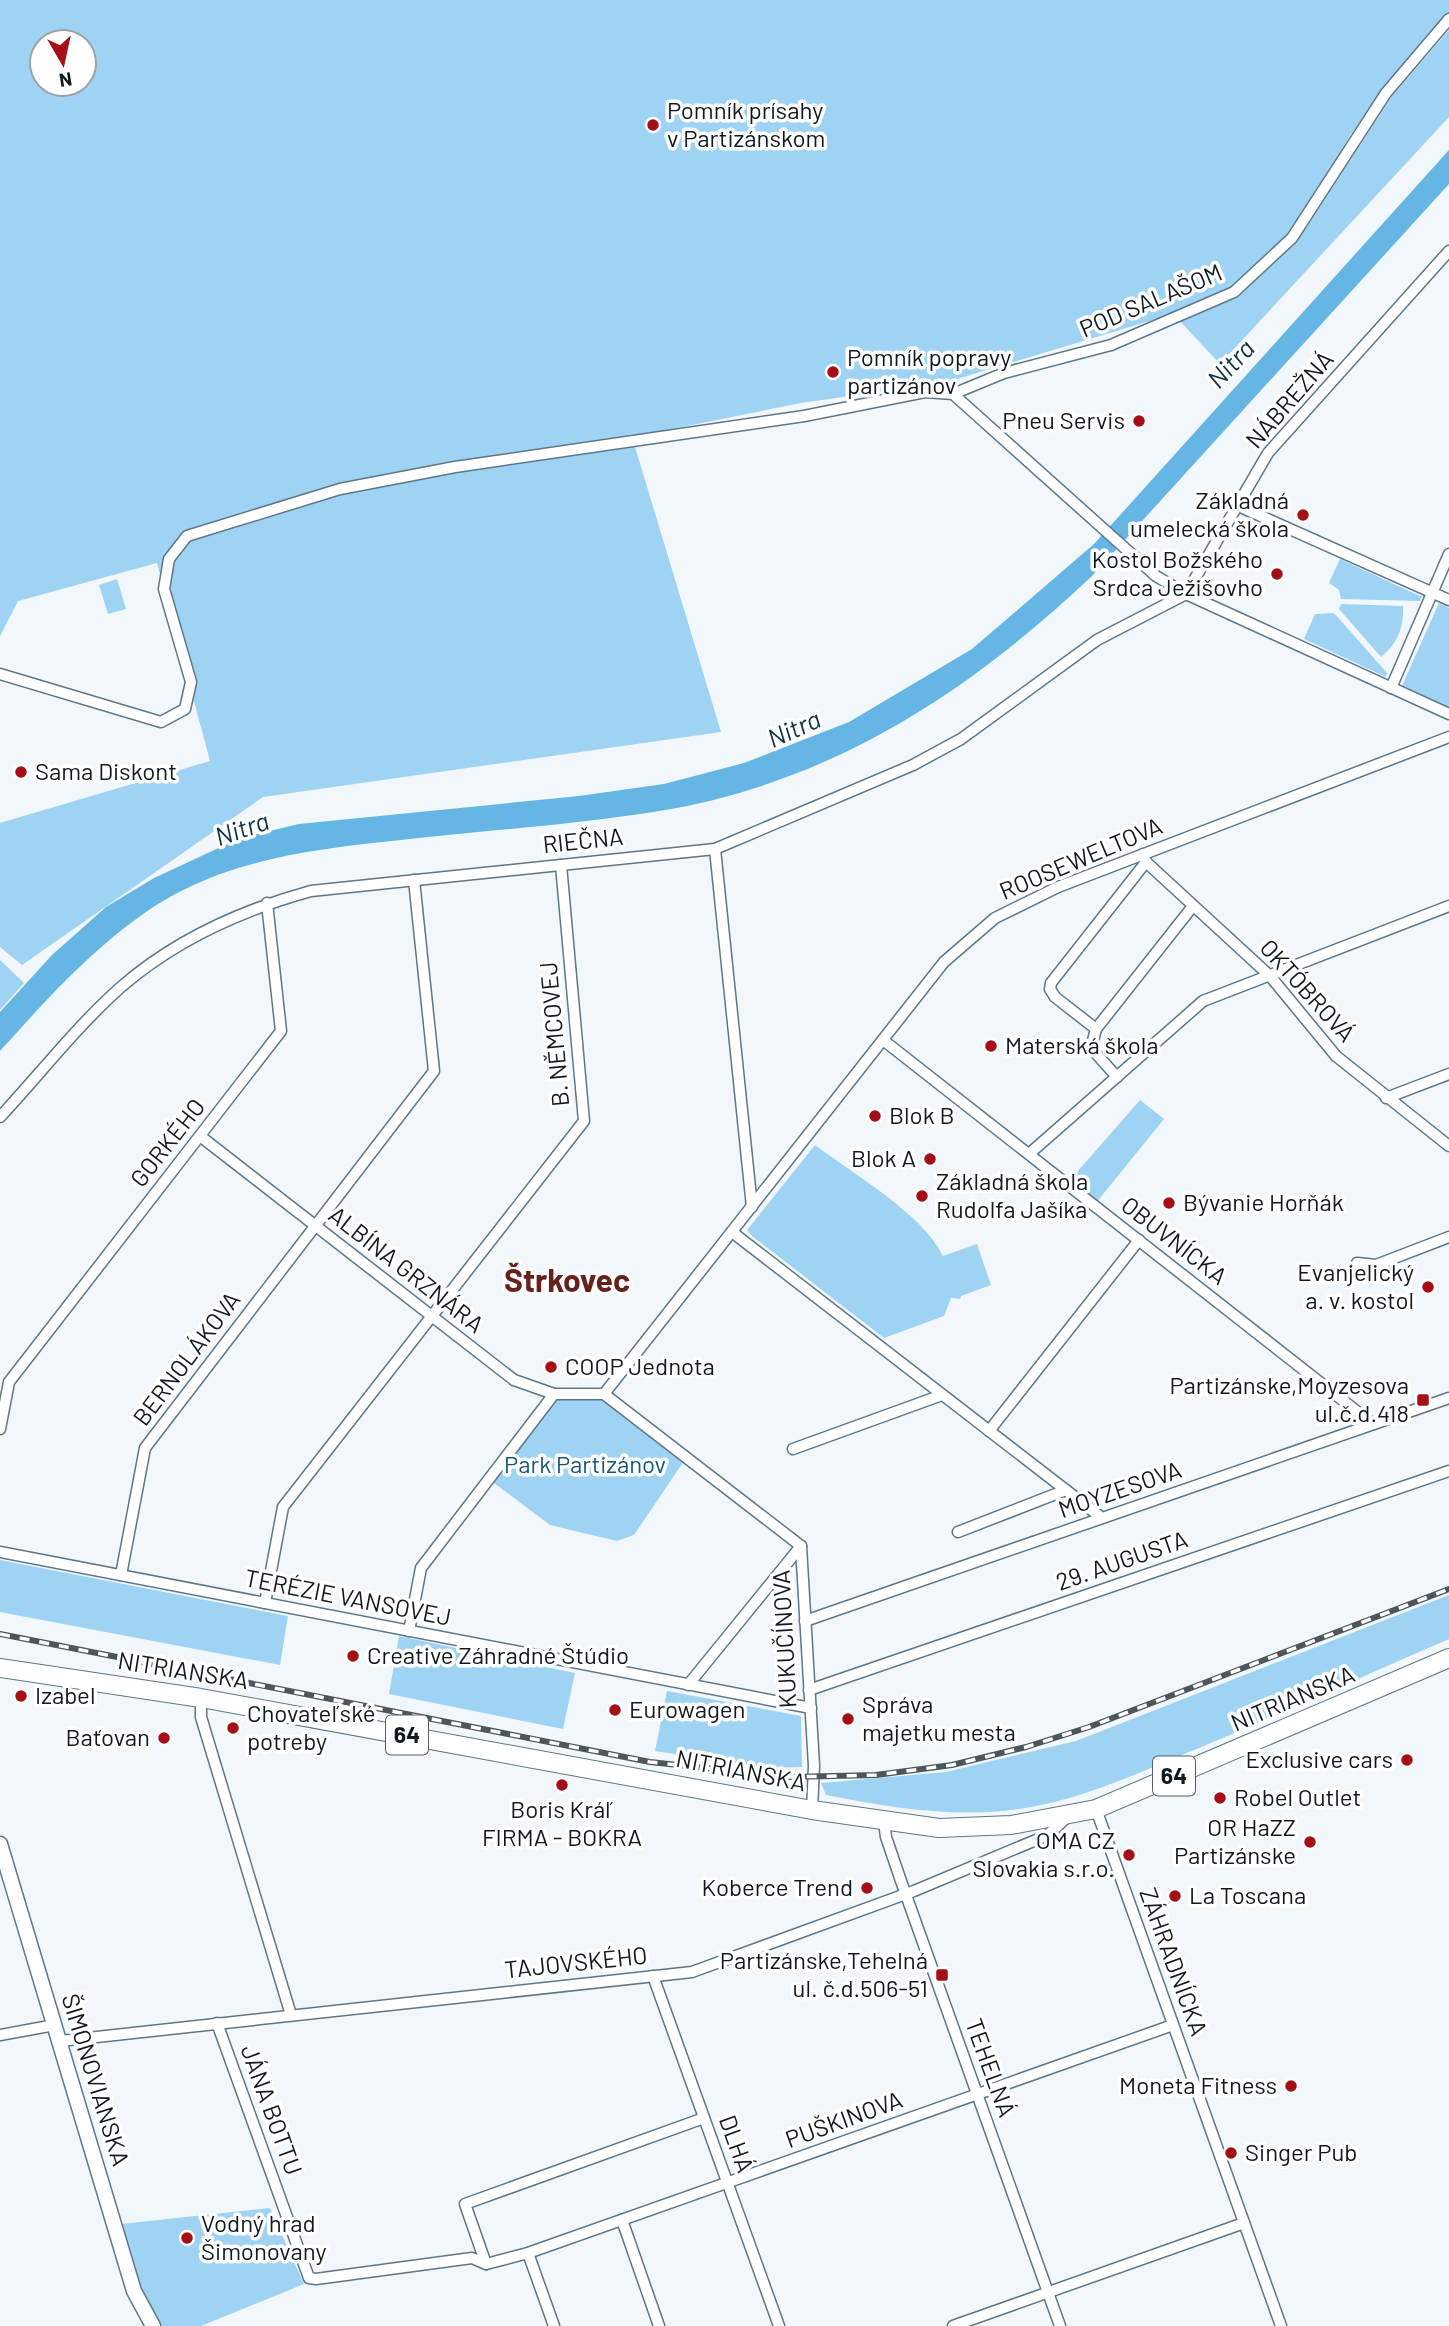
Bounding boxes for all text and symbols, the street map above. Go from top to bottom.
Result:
north arrow [28,28,98,98]
text: N [58,68,74,93]
place label: Pomník prísahy v Partizánskom [667,95,825,152]
marker: Pomník prísahy v Partizánskom [645,117,661,133]
street label: POD SALAŠOM [1075,257,1226,343]
water label: Nitra [1200,332,1260,394]
place label: Pomník popravy partizánov [847,342,1011,399]
street label: NÁBREŽNÁ [1239,345,1339,453]
marker: Pomník popravy partizánov [825,364,841,380]
place label: Pneu Servis [1002,405,1125,434]
marker: Pneu Servis [1131,413,1147,429]
place label: Základná umelecká škola [1130,485,1289,542]
marker: Základná umelecká škola [1295,507,1311,523]
place label: Kostol Božského Srdca Ježišovho [1092,544,1263,601]
marker: Kostol Božského Srdca Ježišovho [1269,566,1285,582]
water label: Nitra [762,702,825,753]
place label: Sama Diskont [35,756,177,785]
marker: Sama Diskont [13,764,29,780]
water label: Nitra [210,804,273,851]
street label: ROOSEWELTOVA [995,810,1166,905]
street label: RIEČNA [541,821,625,858]
street label: OKTÓBROVÁ [1255,933,1362,1047]
street label: B. NĚMCOVEJ [533,961,574,1108]
place label: Materská škola [1005,1030,1159,1059]
marker: Materská škola [983,1038,999,1054]
street label: GORKÉHO [123,1092,210,1192]
place label: Blok B [889,1100,955,1129]
marker: Blok B [867,1108,883,1124]
place label: Blok A [851,1143,916,1172]
marker: Blok A [922,1151,938,1167]
place label: Základná škola Rudolfa Jašíka [936,1166,1088,1223]
place label: Bývanie Horňák [1183,1187,1344,1216]
marker: Základná škola Rudolfa Jašíka [914,1188,930,1204]
street label: OBUVNÍCKA [1116,1190,1234,1290]
marker: Bývanie Horňák [1161,1195,1177,1211]
street label: ALBÍNA GRZNÁRA [324,1199,490,1338]
place label: Evanjelický a. v. kostol [1297,1257,1414,1314]
district label: Štrkovec [504,1260,630,1298]
marker: Evanjelický a. v. kostol [1420,1279,1436,1295]
street label: BERNOLÁKOVA [126,1285,246,1431]
place label: COOP Jednota [565,1351,715,1380]
marker: COOP Jednota [543,1359,559,1375]
place label: Partizánske,Moyzesova ul.č.d.418 [1169,1370,1409,1427]
marker: Partizánske,Moyzesova ul.č.d.418 [1415,1392,1431,1408]
park label: Park Partizánov [504,1449,666,1478]
street label: MOYZESOVA [1054,1454,1185,1523]
street label: 29. AUGUSTA [1052,1524,1191,1596]
street label: TERÉZIE VANSOVEJ [243,1562,454,1631]
street label: KUKUČÍNOVA [765,1569,802,1709]
place label: Creative Záhradné Štúdio [367,1640,629,1669]
street label: NITRIANSKA [116,1645,251,1694]
marker: Creative Záhradné Štúdio [345,1648,361,1664]
street label: NITRIANSKA [1226,1659,1359,1737]
place label: Izabel [35,1680,95,1709]
marker: Izabel [13,1688,29,1704]
place label: Správa majetku mesta [862,1689,1016,1746]
place label: Eurowagen [629,1694,745,1723]
place label: Chovateľské potreby [247,1698,376,1755]
marker: Eurowagen [607,1702,623,1718]
marker: Správa majetku mesta [840,1711,856,1727]
road number: 64 [386,1716,428,1754]
marker: Chovateľské potreby [225,1720,241,1736]
place label: Baťovan [66,1722,150,1751]
marker: Baťovan [156,1730,172,1746]
street label: NITRIANSKA [674,1743,809,1796]
place label: Exclusive cars [1245,1744,1393,1773]
marker: Exclusive cars [1399,1752,1415,1768]
road number: 64 [1153,1756,1195,1796]
marker: Boris Kráľ FIRMA - BOKRA [554,1777,570,1793]
place label: Robel Outlet [1234,1782,1361,1811]
marker: Robel Outlet [1212,1790,1228,1806]
place label: Boris Kráľ FIRMA - BOKRA [482,1794,642,1851]
place label: OR HaZZ Partizánske [1174,1812,1296,1869]
place label: OMA CZ Slovakia s.r.o. [972,1825,1115,1882]
marker: OR HaZZ Partizánske [1302,1834,1318,1850]
marker: OMA CZ Slovakia s.r.o. [1121,1847,1137,1863]
place label: Koberce Trend [702,1872,853,1901]
marker: Koberce Trend [859,1880,875,1896]
place label: La Toscana [1189,1880,1306,1909]
street label: ZÁHRADNÍCKA [1134,1884,1215,2039]
marker: La Toscana [1167,1888,1183,1904]
street label: TAJOVSKÉHO [503,1940,649,1983]
place label: Partizánske,Tehelná ul. č.d.506-51 [720,1945,928,2002]
marker: Partizánske,Tehelná ul. č.d.506-51 [934,1967,950,1983]
street label: ŠIMONOVIANSKA [56,1990,136,2169]
street label: TEHELNÁ [960,2014,1023,2121]
street label: JÁNA BOTTU [235,2040,309,2179]
place label: Moneta Fitness [1119,2070,1277,2099]
marker: Moneta Fitness [1283,2078,1299,2094]
street label: PUŠKINOVA [781,2084,906,2153]
street label: DLHÁ [714,2111,761,2176]
place label: Singer Pub [1245,2137,1357,2166]
marker: Singer Pub [1223,2145,1239,2161]
place label: Vodný hrad Šimonovany [201,2208,326,2265]
marker: Vodný hrad Šimonovany [179,2230,195,2246]

